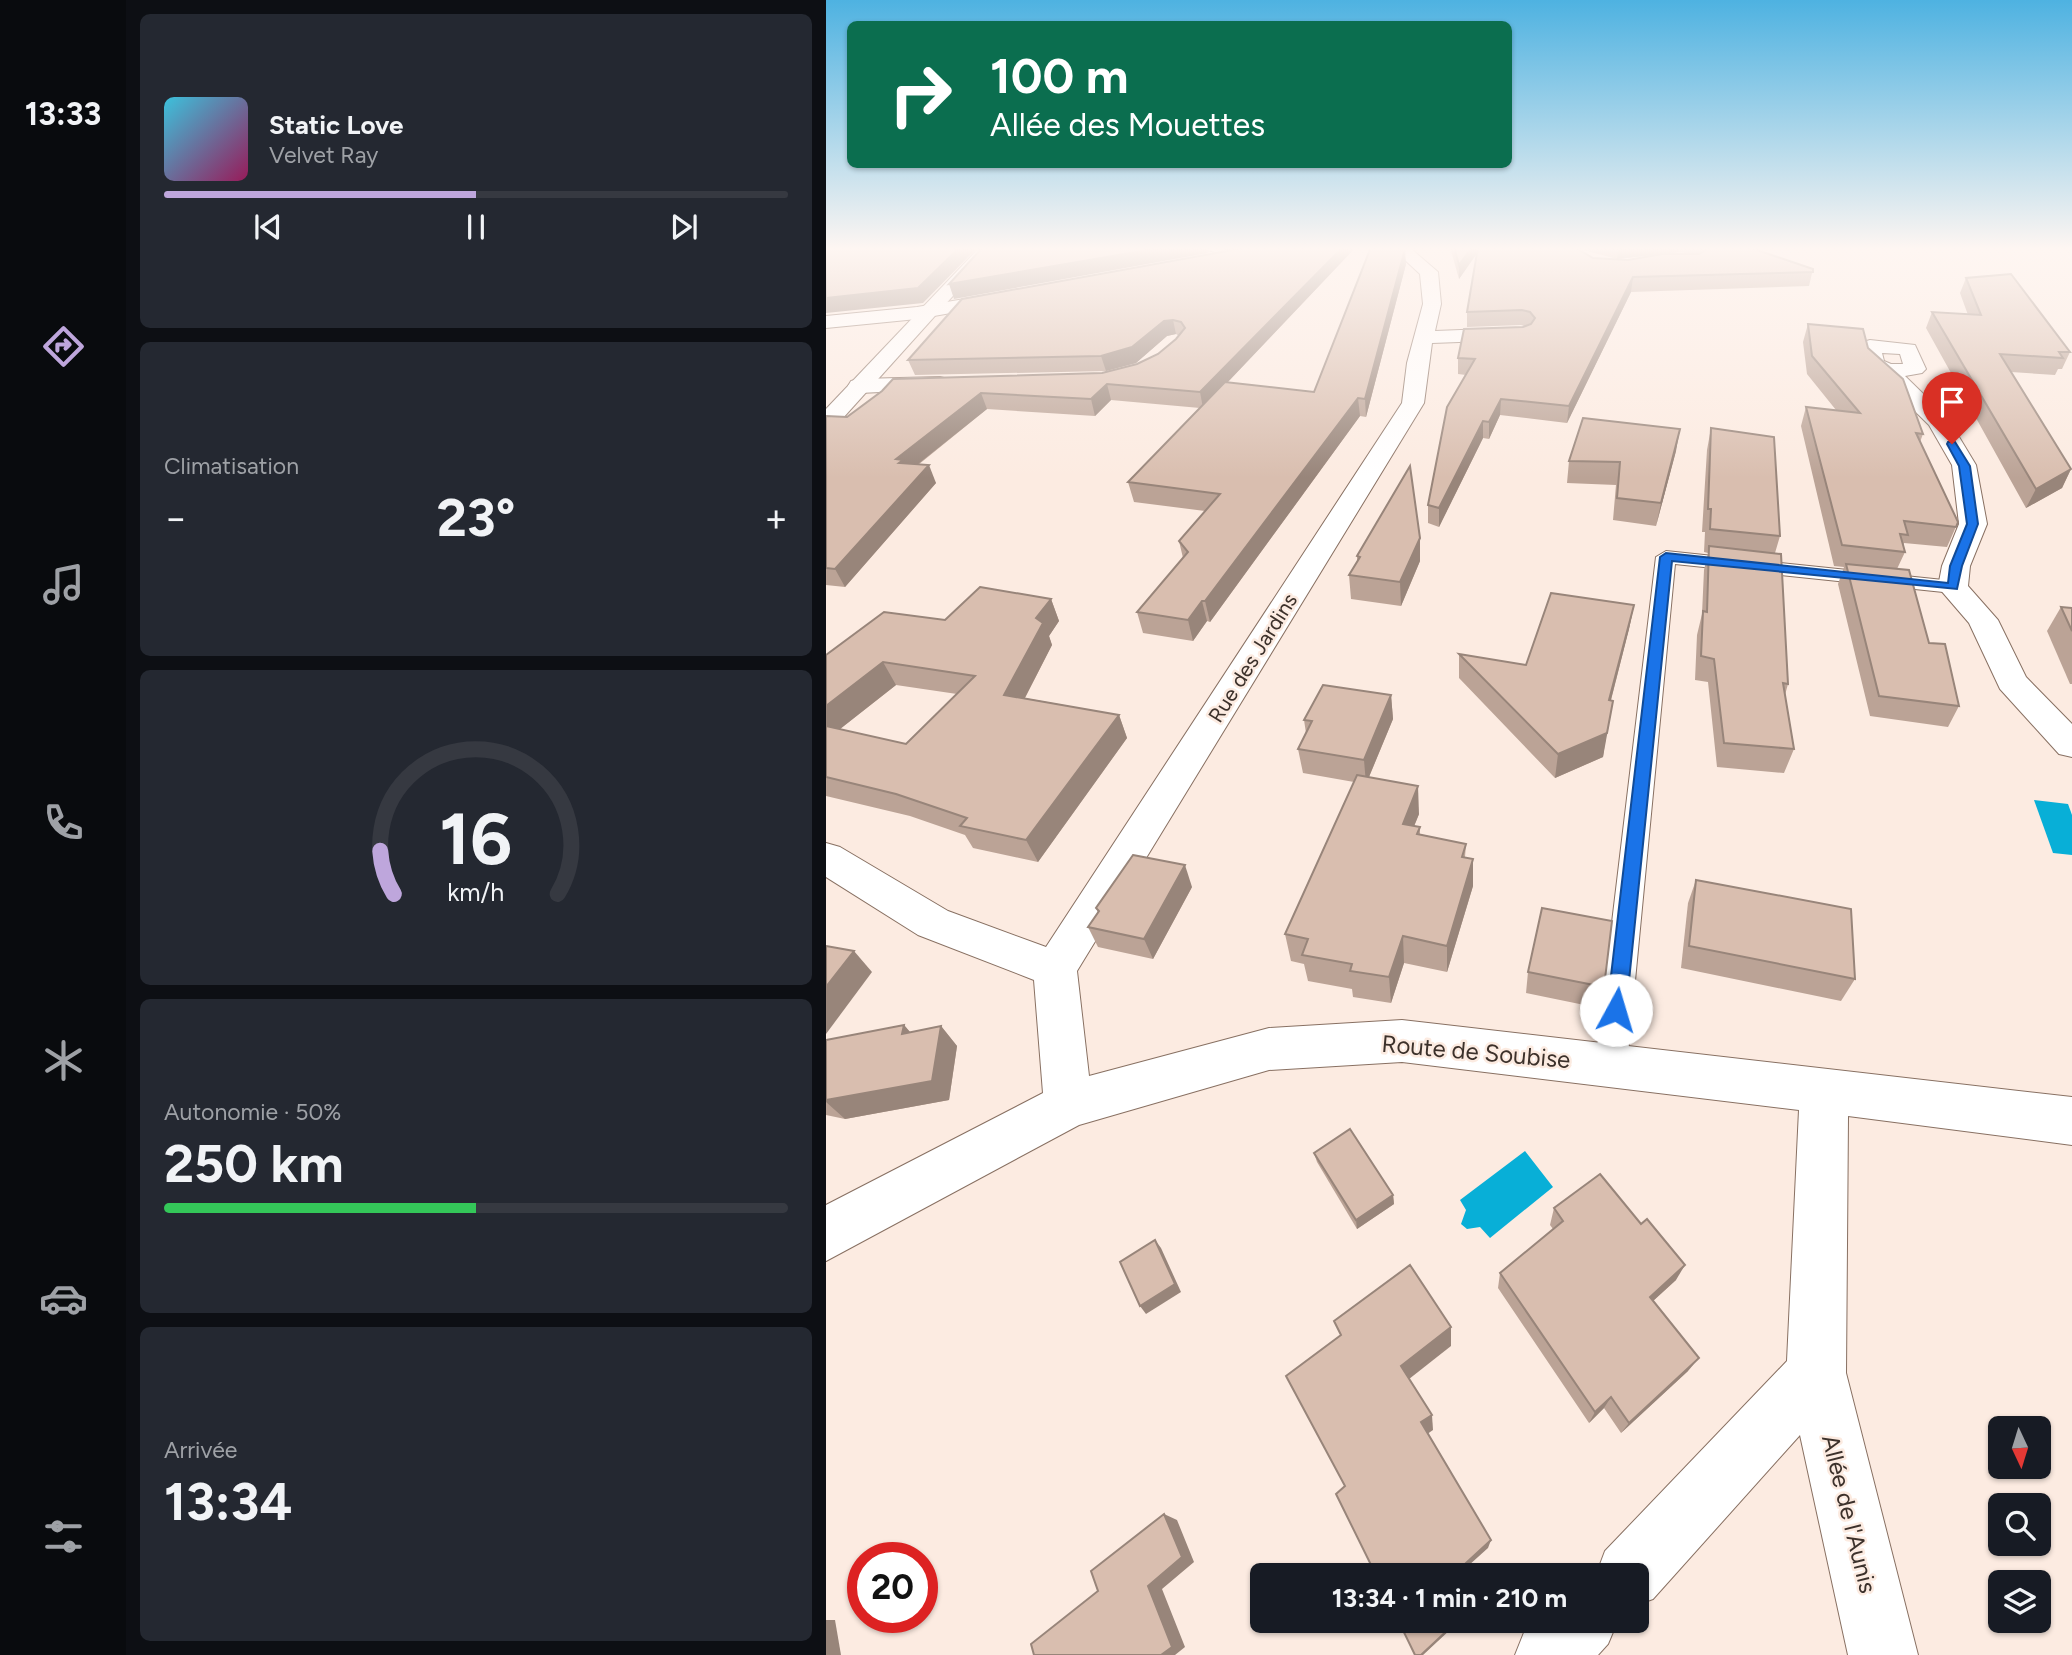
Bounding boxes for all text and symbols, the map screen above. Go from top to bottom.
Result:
text: 100 m [990,46,1129,105]
icon: right [875,49,966,140]
text: 13:33 [25,95,101,133]
text: Allée des Mouettes [990,106,1265,144]
text: Static Love [269,109,403,141]
text: Velvet Ray [269,141,378,169]
icon: previous [249,208,287,246]
icon: pause [457,208,495,246]
icon: next [665,208,703,246]
icon: directions [39,322,88,371]
pin [1922,372,1982,444]
icon: arrive [1933,383,1971,421]
text: Climatisation [164,452,299,480]
text: 23° [437,487,515,549]
text: − [164,495,188,541]
text: + [764,495,788,541]
icon: music [39,560,88,609]
street label: Rue des Jardins [1203,589,1302,727]
text: 16 [440,795,512,882]
icon: phone [39,798,88,847]
text: km/h [447,876,505,906]
position arrow [1579,973,1653,1047]
street label: Route de Soubise [1380,1029,1572,1074]
icon: climate [39,1036,88,1085]
text: Autonomie · 50% [164,1098,341,1126]
text: 250 km [164,1133,344,1195]
icon: car [39,1274,88,1323]
north arrow [1988,1416,2051,1479]
map controls [1988,1416,2051,1633]
street label: Allée de l'Aunis [1816,1432,1883,1596]
text: Arrivée [164,1436,237,1464]
text: 13:34 [164,1471,292,1533]
button: search [1988,1493,2051,1556]
icon: filters [39,1512,88,1561]
speed limit sign: 20 [847,1542,938,1633]
button: layers [1988,1570,2051,1633]
text: 13:34 · 1 min · 210 m [1332,1582,1567,1614]

